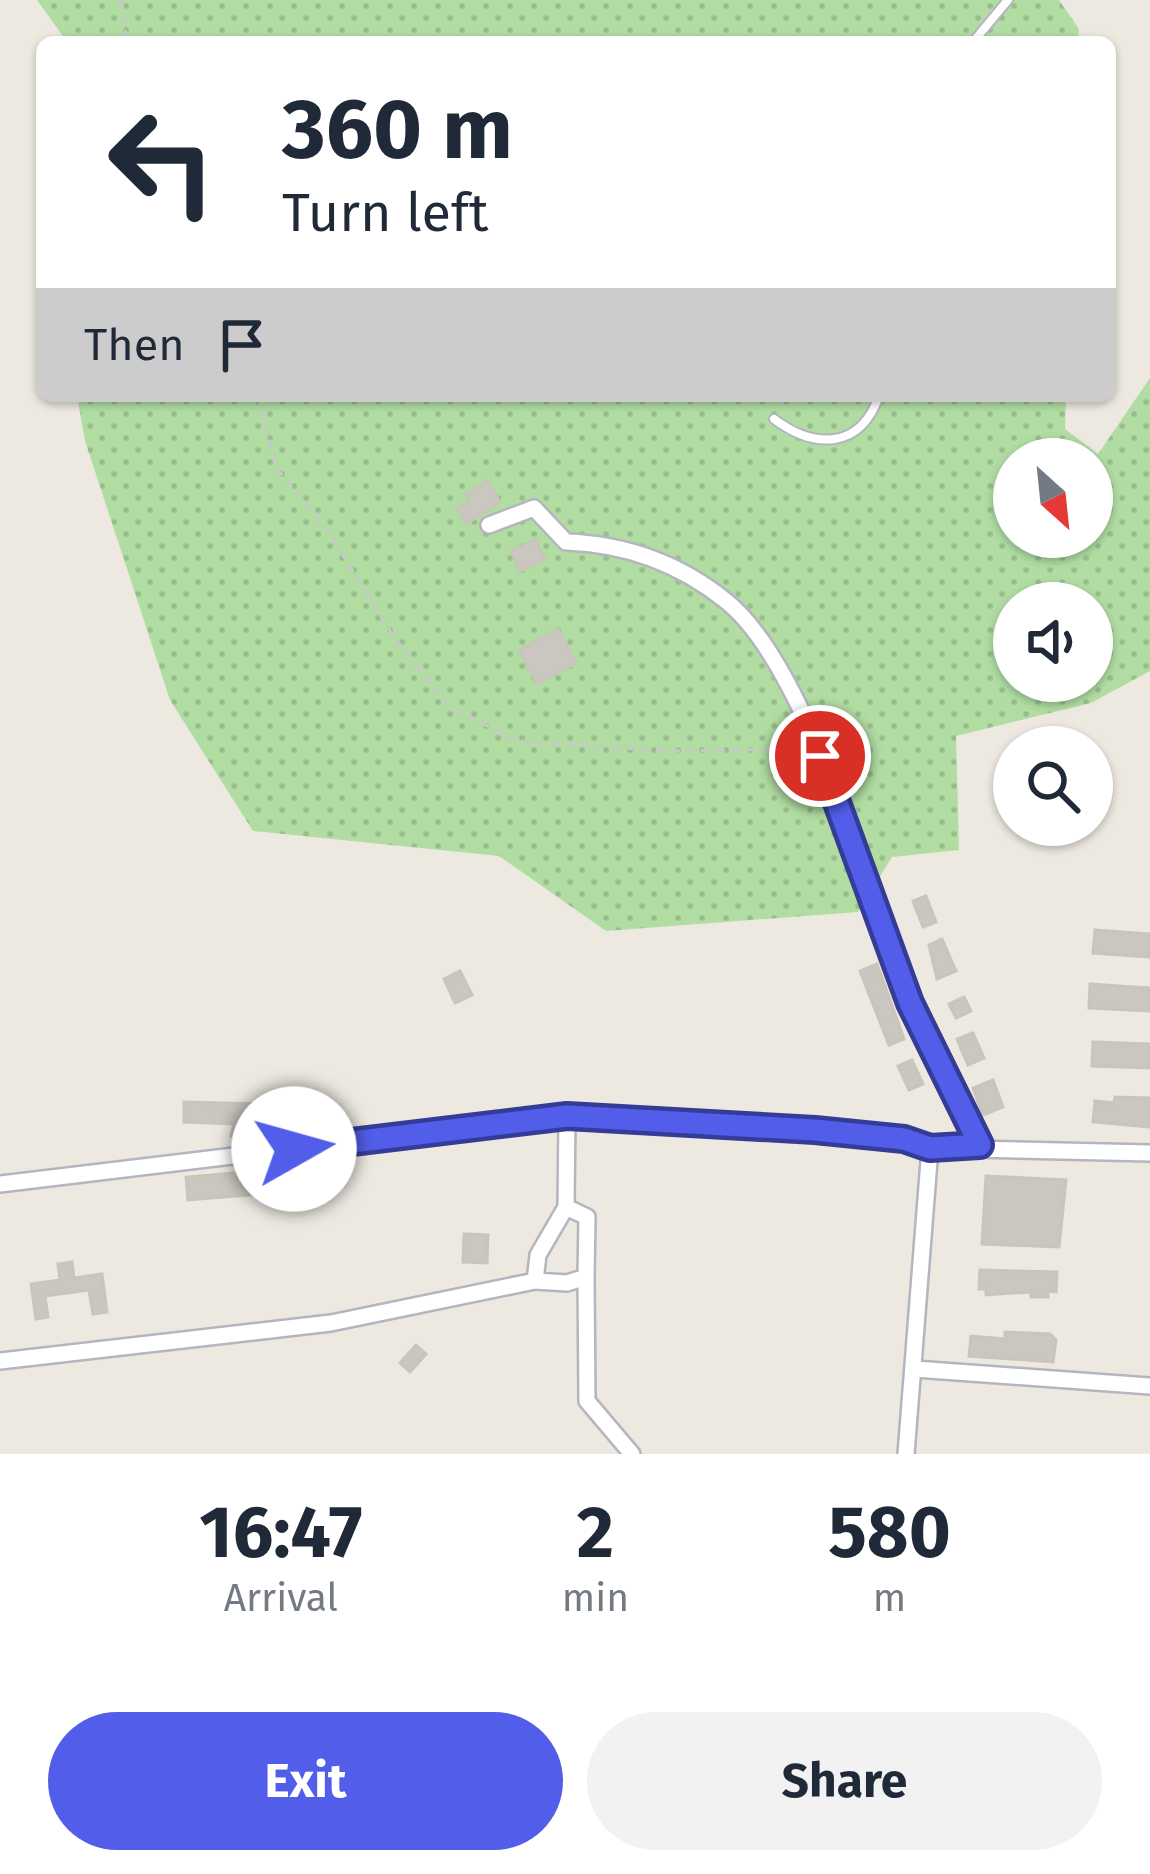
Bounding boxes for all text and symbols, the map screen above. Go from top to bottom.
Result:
text: 360 m [282,79,513,180]
icon: left [84,84,240,240]
text: Turn left [282,181,489,245]
icon: arrive [209,312,275,378]
text: Then [84,318,185,372]
north arrow [993,438,1113,558]
map controls [993,438,1113,846]
button: sound [993,582,1113,702]
pin [769,705,871,807]
icon: arrive [787,723,853,789]
button: search [993,726,1113,846]
position arrow [231,1086,357,1212]
text: 16:47 [199,1490,363,1576]
text: 2 [577,1490,614,1576]
text: 580 [828,1490,951,1576]
text: Arrival [224,1575,338,1621]
text: min [562,1575,629,1621]
text: m [873,1575,906,1621]
button: Exit [48,1712,563,1850]
button: Share [587,1712,1102,1850]

